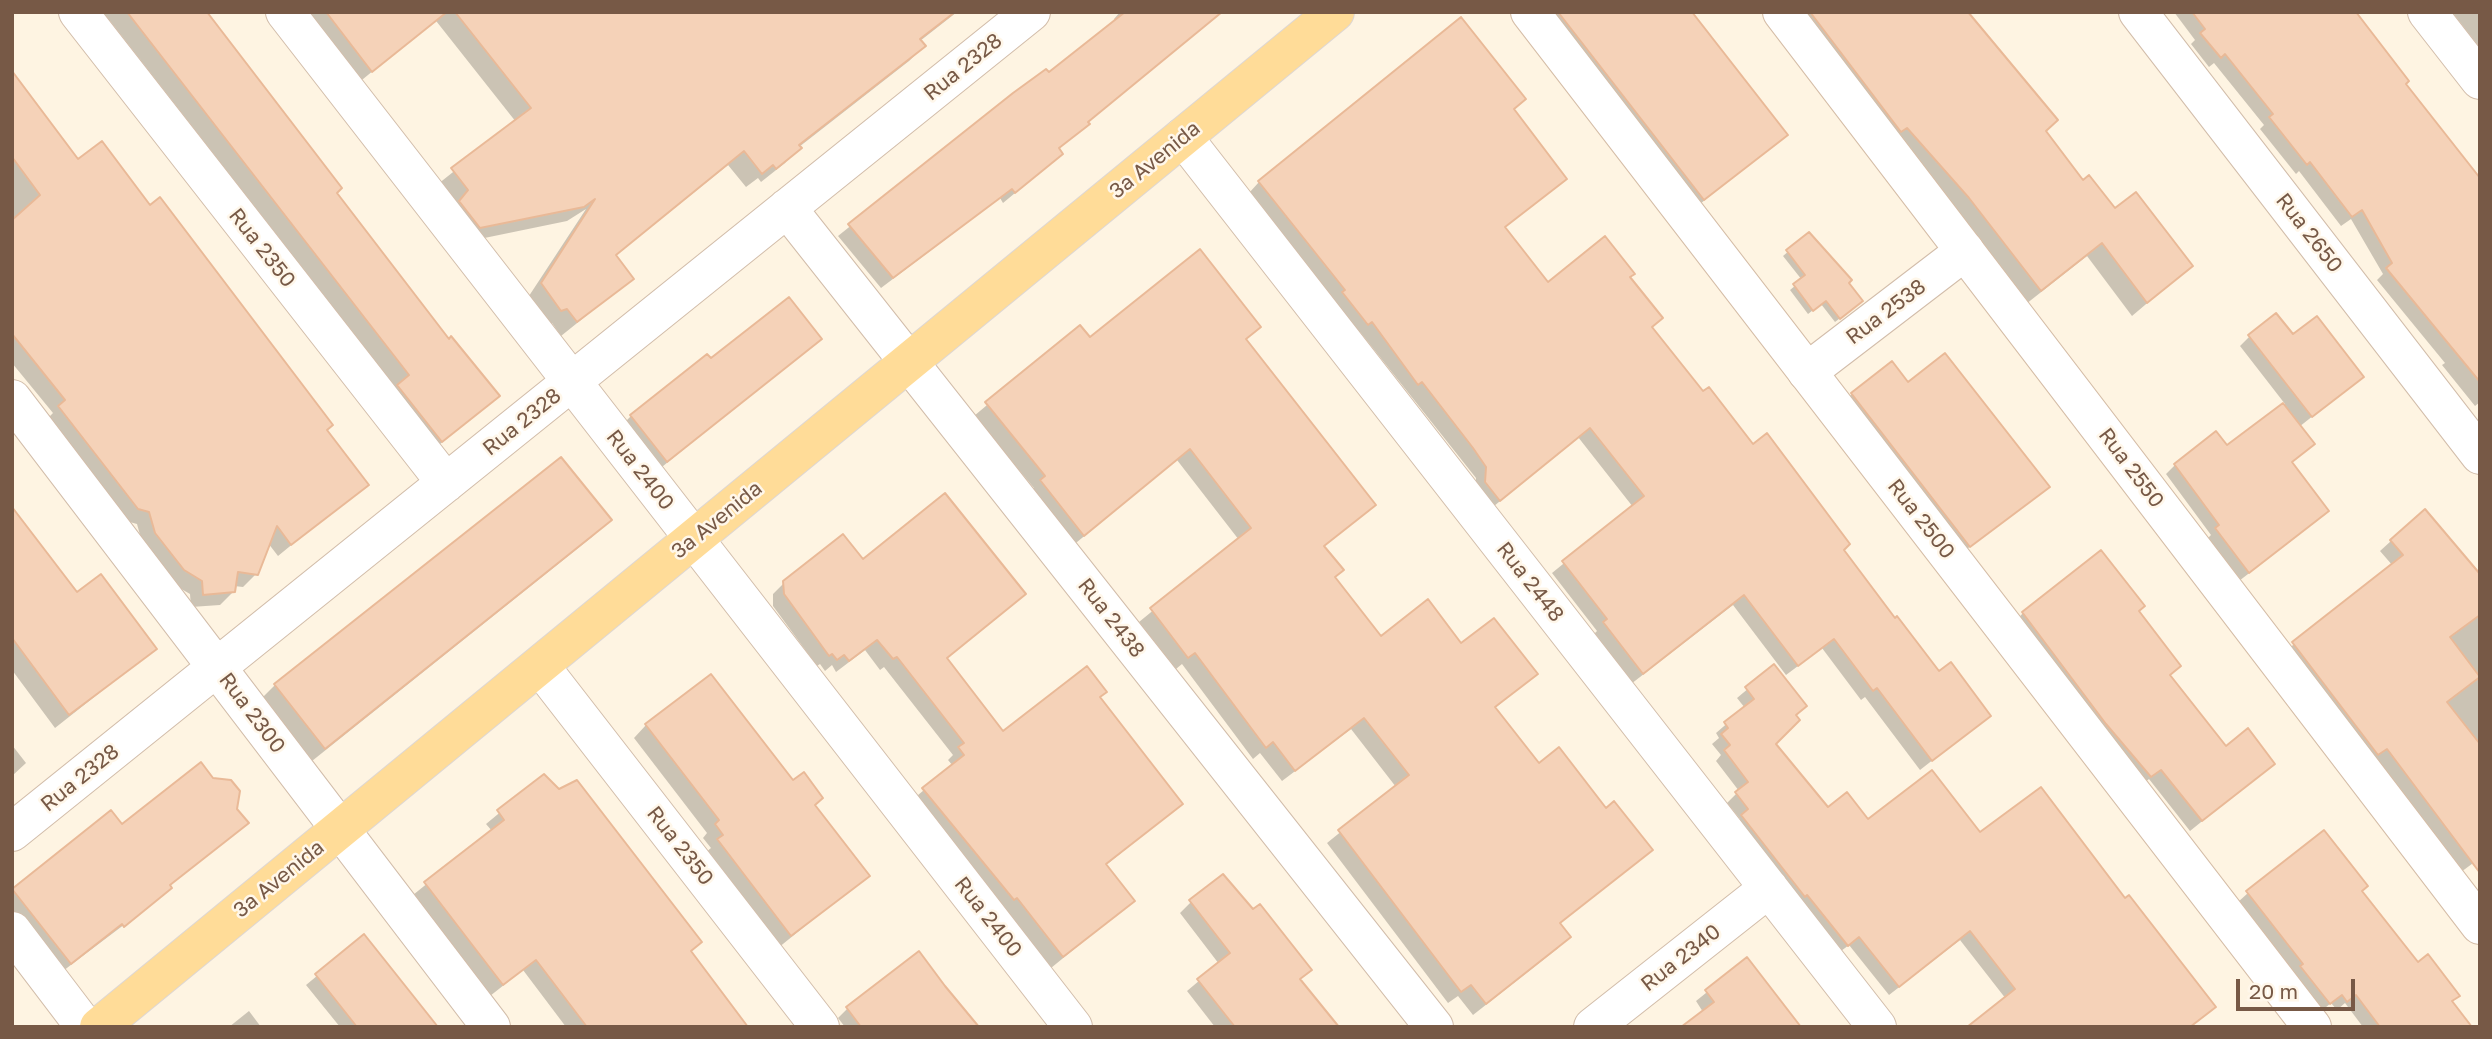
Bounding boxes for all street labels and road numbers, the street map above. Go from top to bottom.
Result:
street label: Rua 2328 [919,28,1007,106]
street label: 3ª Avenida [1105,116,1205,204]
street label: Rua 2650 [2270,188,2348,278]
street label: Rua 2350 [223,203,301,293]
street label: Rua 2538 [1841,274,1931,350]
street label: Rua 2328 [478,383,566,461]
street label: Rua 2550 [2093,423,2169,513]
street label: Rua 2400 [601,425,679,515]
street label: Rua 2500 [1882,474,1960,564]
street label: 3ª Avenida [667,476,767,564]
street label: Rua 2448 [1491,537,1569,627]
street label: Rua 2438 [1072,573,1150,663]
street label: Rua 2300 [214,668,290,758]
street label: Rua 2328 [36,739,124,817]
street label: Rua 2350 [641,801,719,891]
street label: 3ª Avenida [229,835,329,923]
street label: Rua 2400 [949,872,1027,962]
street label: Rua 2340 [1636,919,1726,997]

